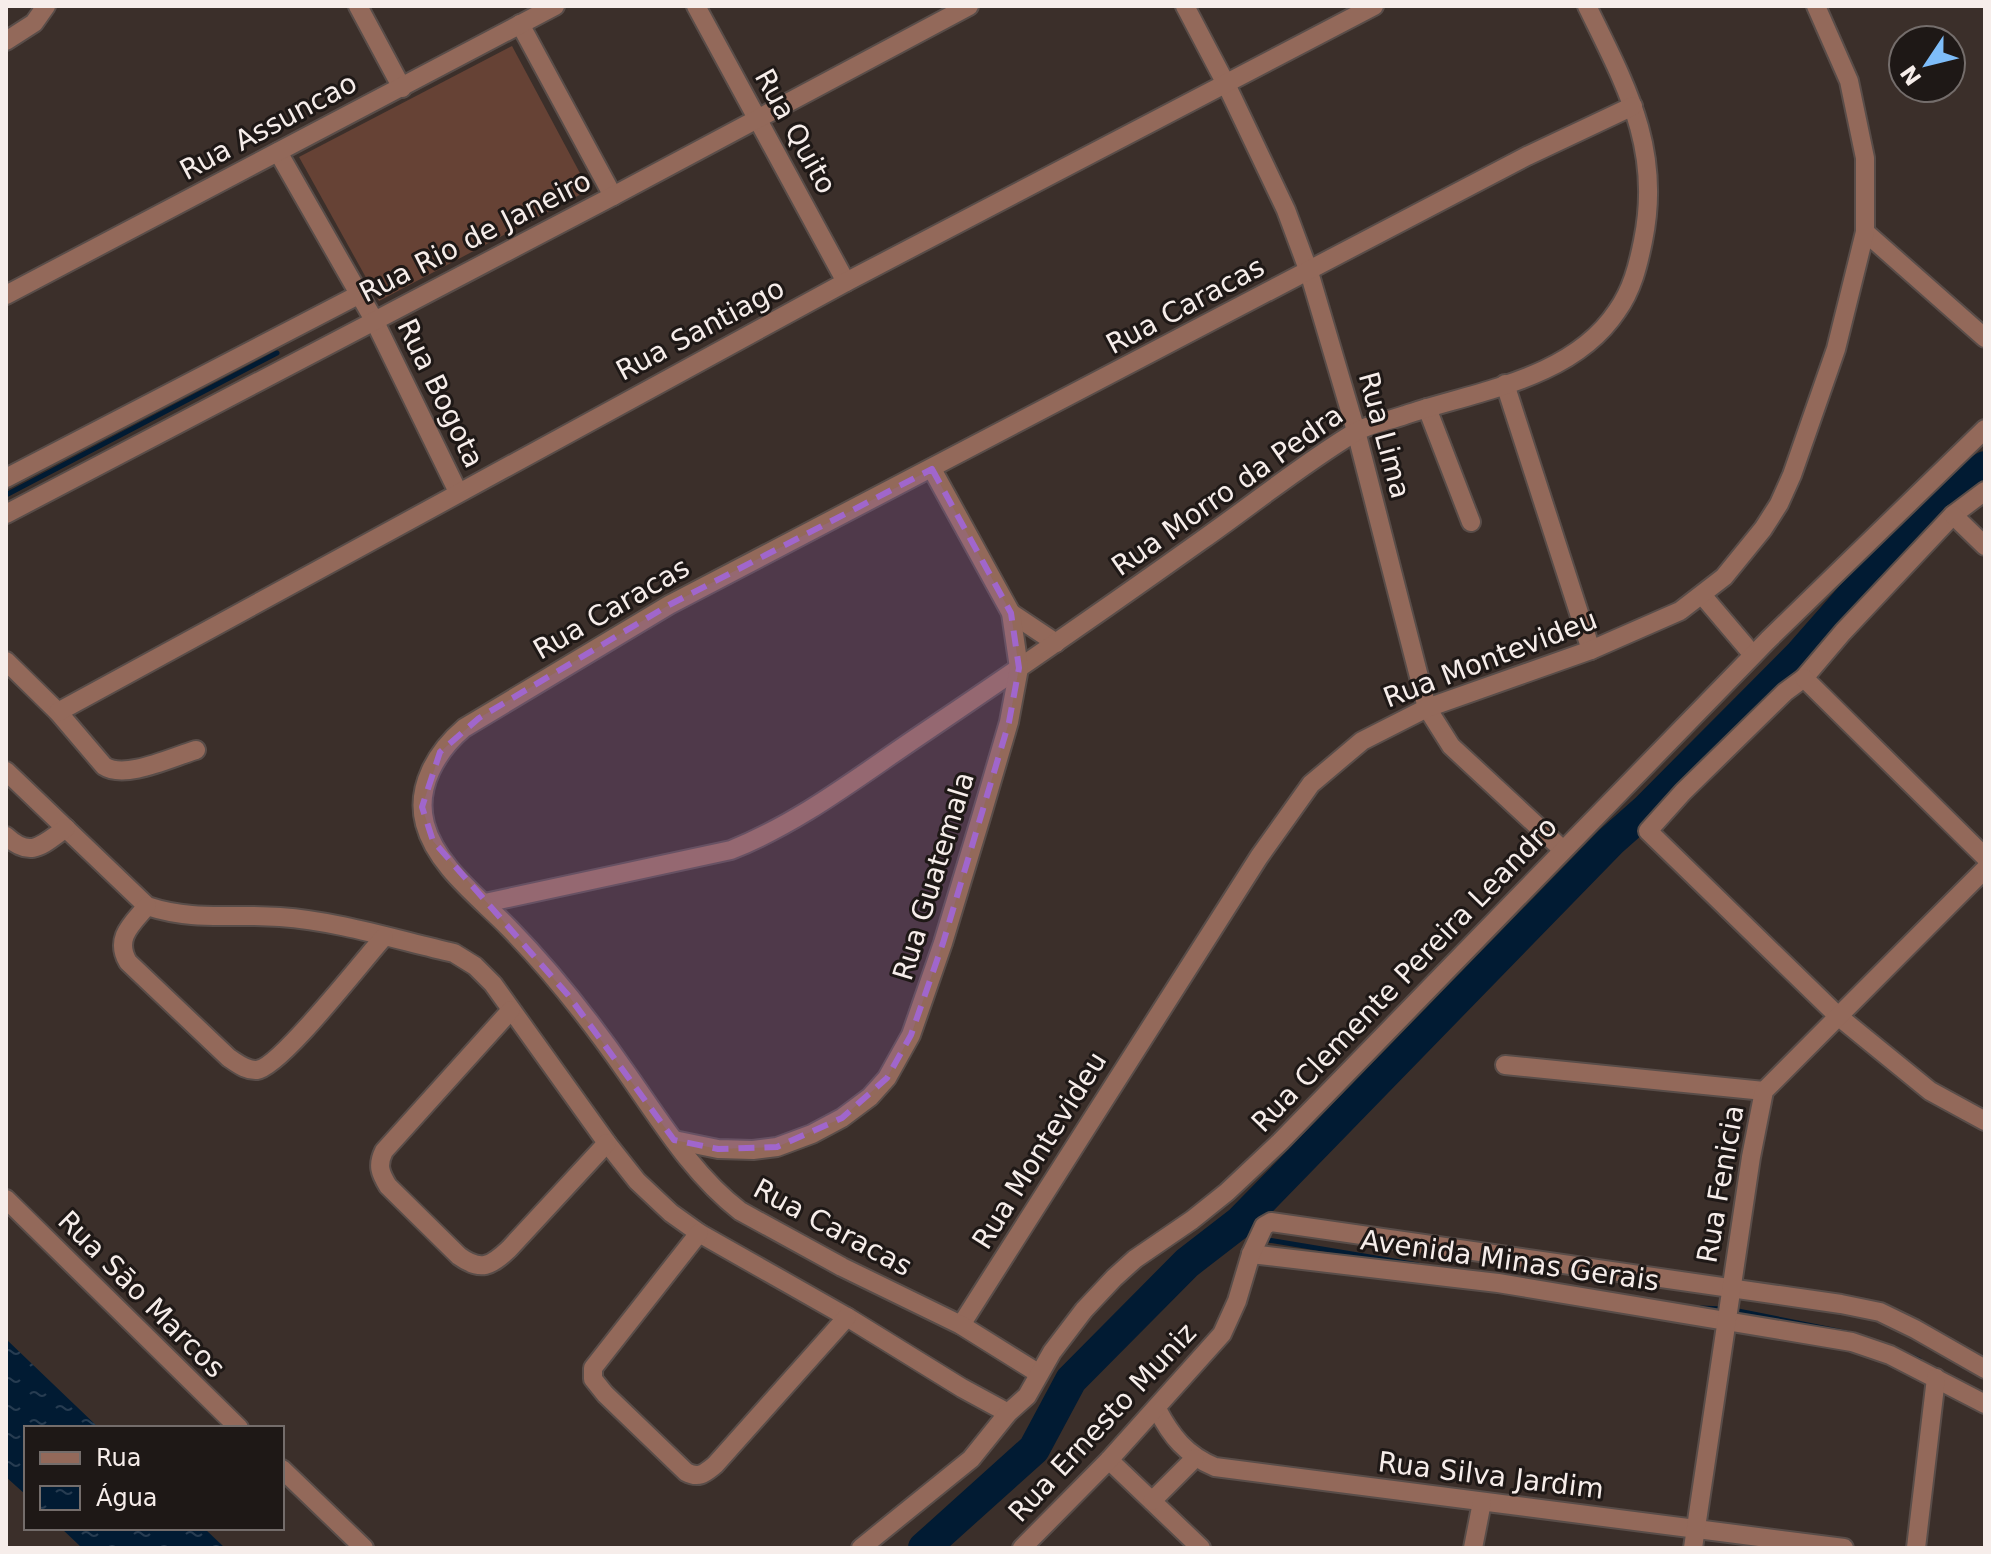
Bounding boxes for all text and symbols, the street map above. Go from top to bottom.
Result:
north arrow [1887,24,1967,104]
text: N [1896,60,1927,90]
street label: Rua Quito [748,63,843,199]
street label: Rua Assuncao [174,66,362,187]
street label: Rua Rio de Janeiro [354,164,596,309]
street label: Rua Caracas [1100,250,1270,361]
street label: Rua Santiago [611,271,790,388]
street label: Rua Bogota [390,313,491,473]
street label: Rua Lima [1352,368,1417,502]
street label: Rua Morro da Pedra [1105,398,1349,583]
street label: Rua Caracas [527,551,695,666]
street label: Rua Montevideu [1379,603,1602,714]
street label: Rua Guatemala [886,768,981,984]
street label: Rua Clemente Pereira Leandro [1245,810,1564,1139]
street label: Rua Montevideu [965,1046,1113,1255]
street label: Rua Fenicia [1690,1103,1751,1266]
street label: Rua Caracas [748,1172,918,1283]
street label: Rua Sāo Marcos [51,1204,232,1385]
street label: Avenida Minas Gerais [1359,1223,1661,1298]
street label: Rua Ernesto Muniz [1002,1316,1203,1528]
legend [24,1426,284,1530]
text: Rua [96,1444,142,1472]
street label: Rua Silva Jardim [1376,1445,1606,1506]
text: Água [96,1483,158,1512]

